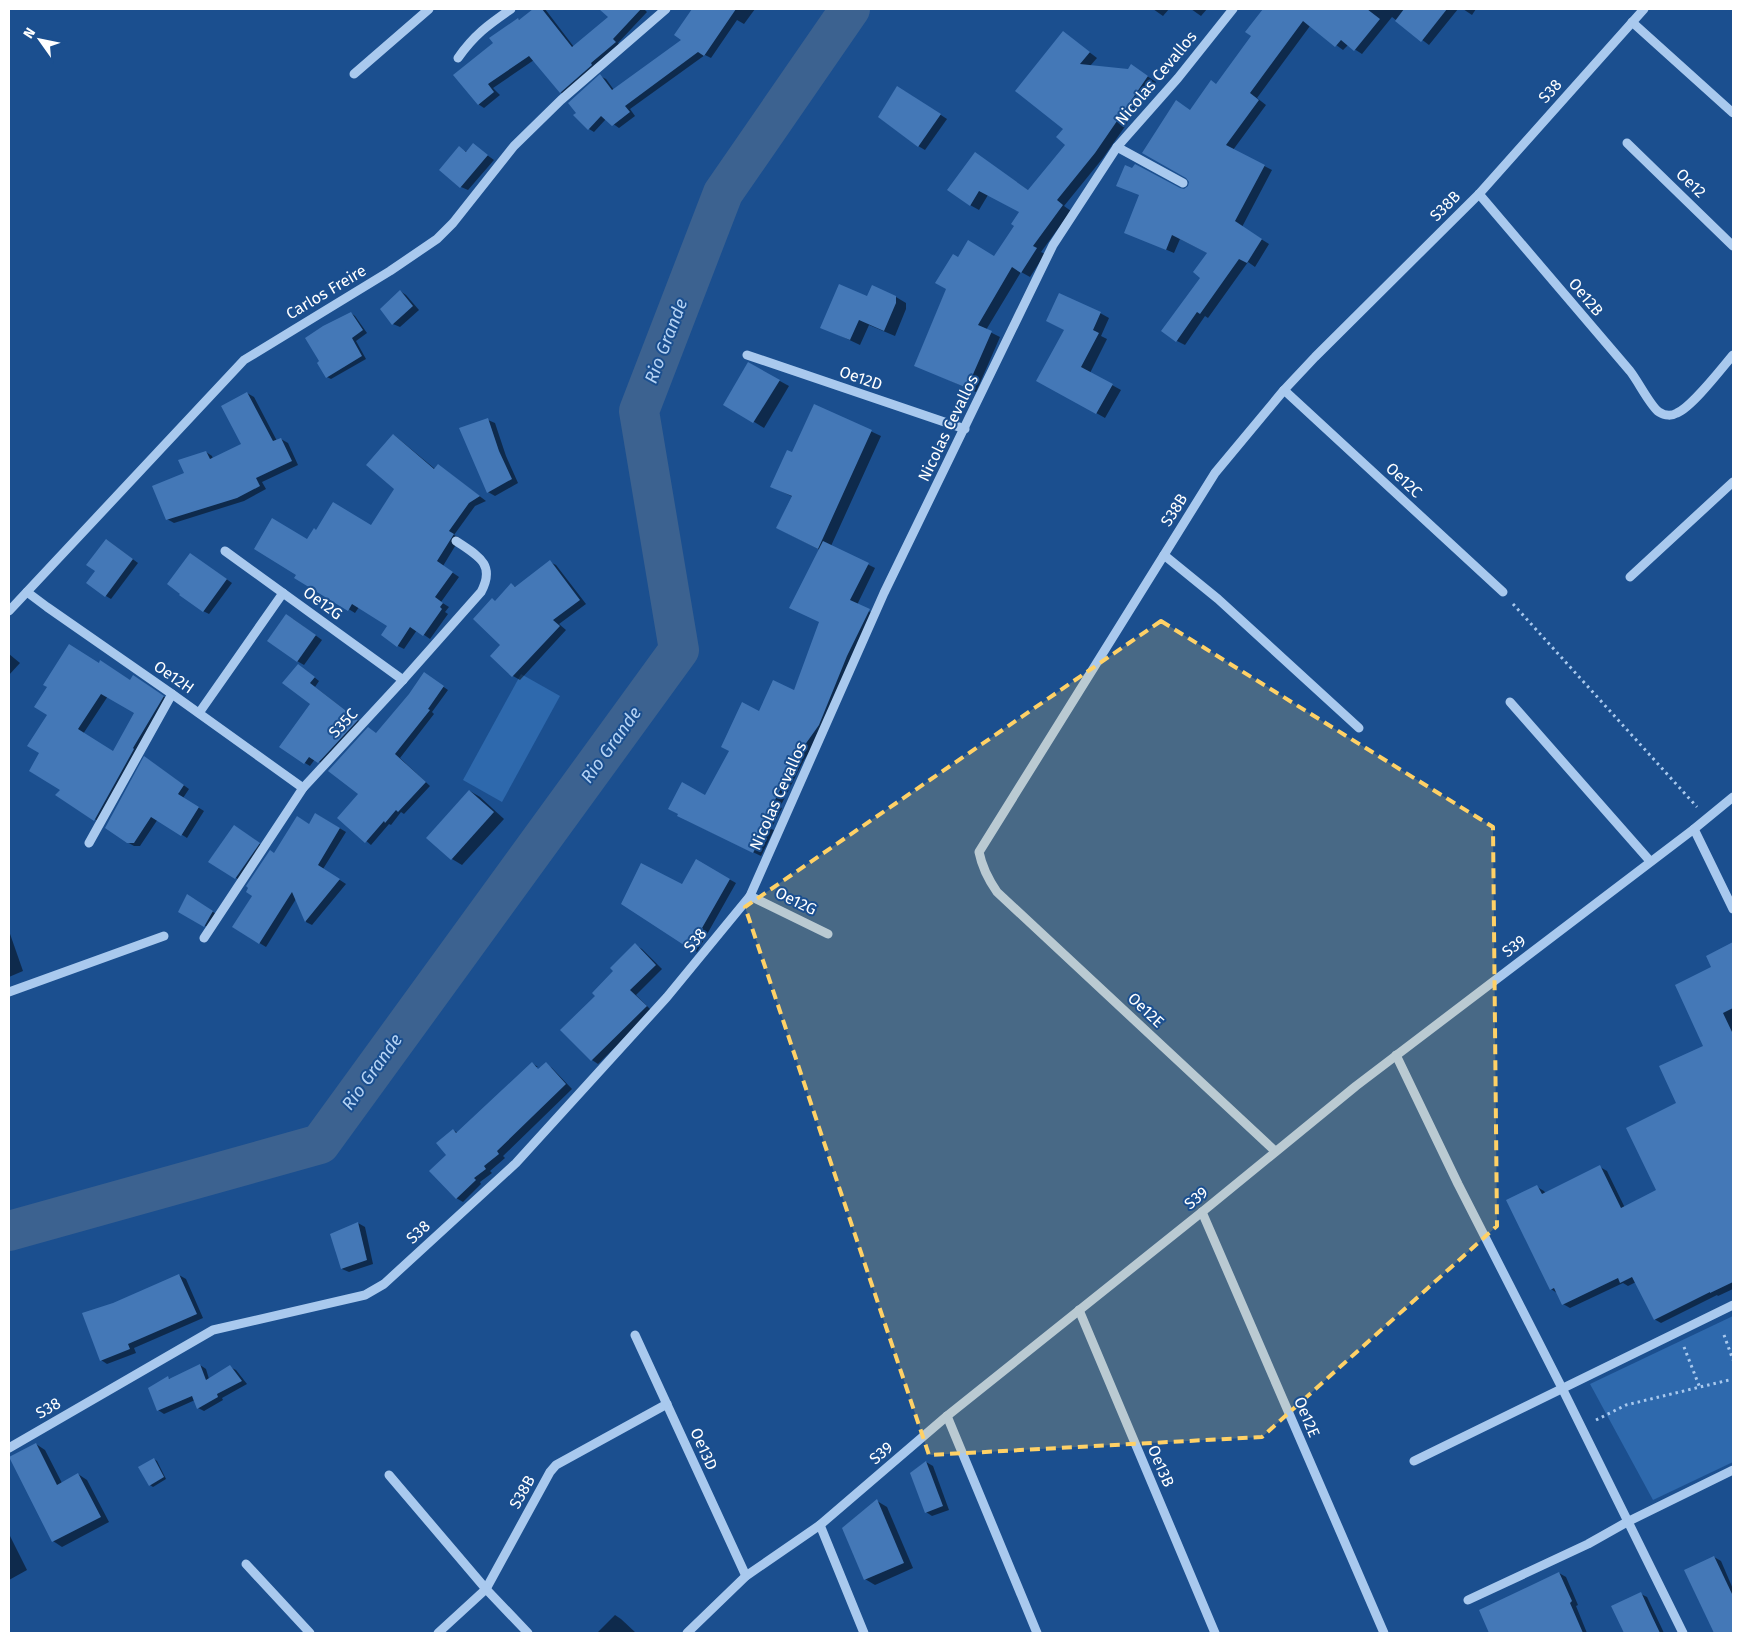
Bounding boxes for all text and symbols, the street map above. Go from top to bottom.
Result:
north arrow [15,15,65,65]
text: N [20,25,39,42]
street label: Nicolas Cevallos [1111,27,1201,129]
street label: S38 [1534,75,1566,107]
street label: Oe12 [1672,164,1710,202]
street label: S38B [1426,187,1464,225]
street label: Carlos Freire [283,261,369,323]
street label: Oe12B [1565,274,1607,320]
water label: Rio Grande [640,296,692,386]
street label: Oe12D [837,362,885,394]
street label: Nicolas Cevallos [914,371,982,485]
street label: Oe12C [1382,459,1426,502]
street label: S38B [1157,490,1192,530]
street label: Oe12G [300,582,346,624]
street label: Oe12H [150,656,198,698]
water label: Rio Grande [576,703,646,787]
street label: S35C [325,704,361,742]
street label: Nicolas Cevallos [746,739,810,853]
street label: Oe12G [772,883,820,919]
street label: S38 [680,924,711,956]
street label: S39 [1498,931,1530,961]
street label: Oe12E [1124,989,1168,1031]
water label: Rio Grande [337,1030,407,1114]
street label: S39 [1180,1183,1212,1213]
street label: S38 [402,1216,434,1248]
street label: S38 [32,1393,64,1423]
street label: Oe12E [1290,1394,1324,1440]
street label: Oe13D [686,1425,722,1473]
street label: S39 [865,1438,897,1468]
street label: Oe13B [1144,1442,1178,1490]
street label: S38B [505,1472,539,1512]

